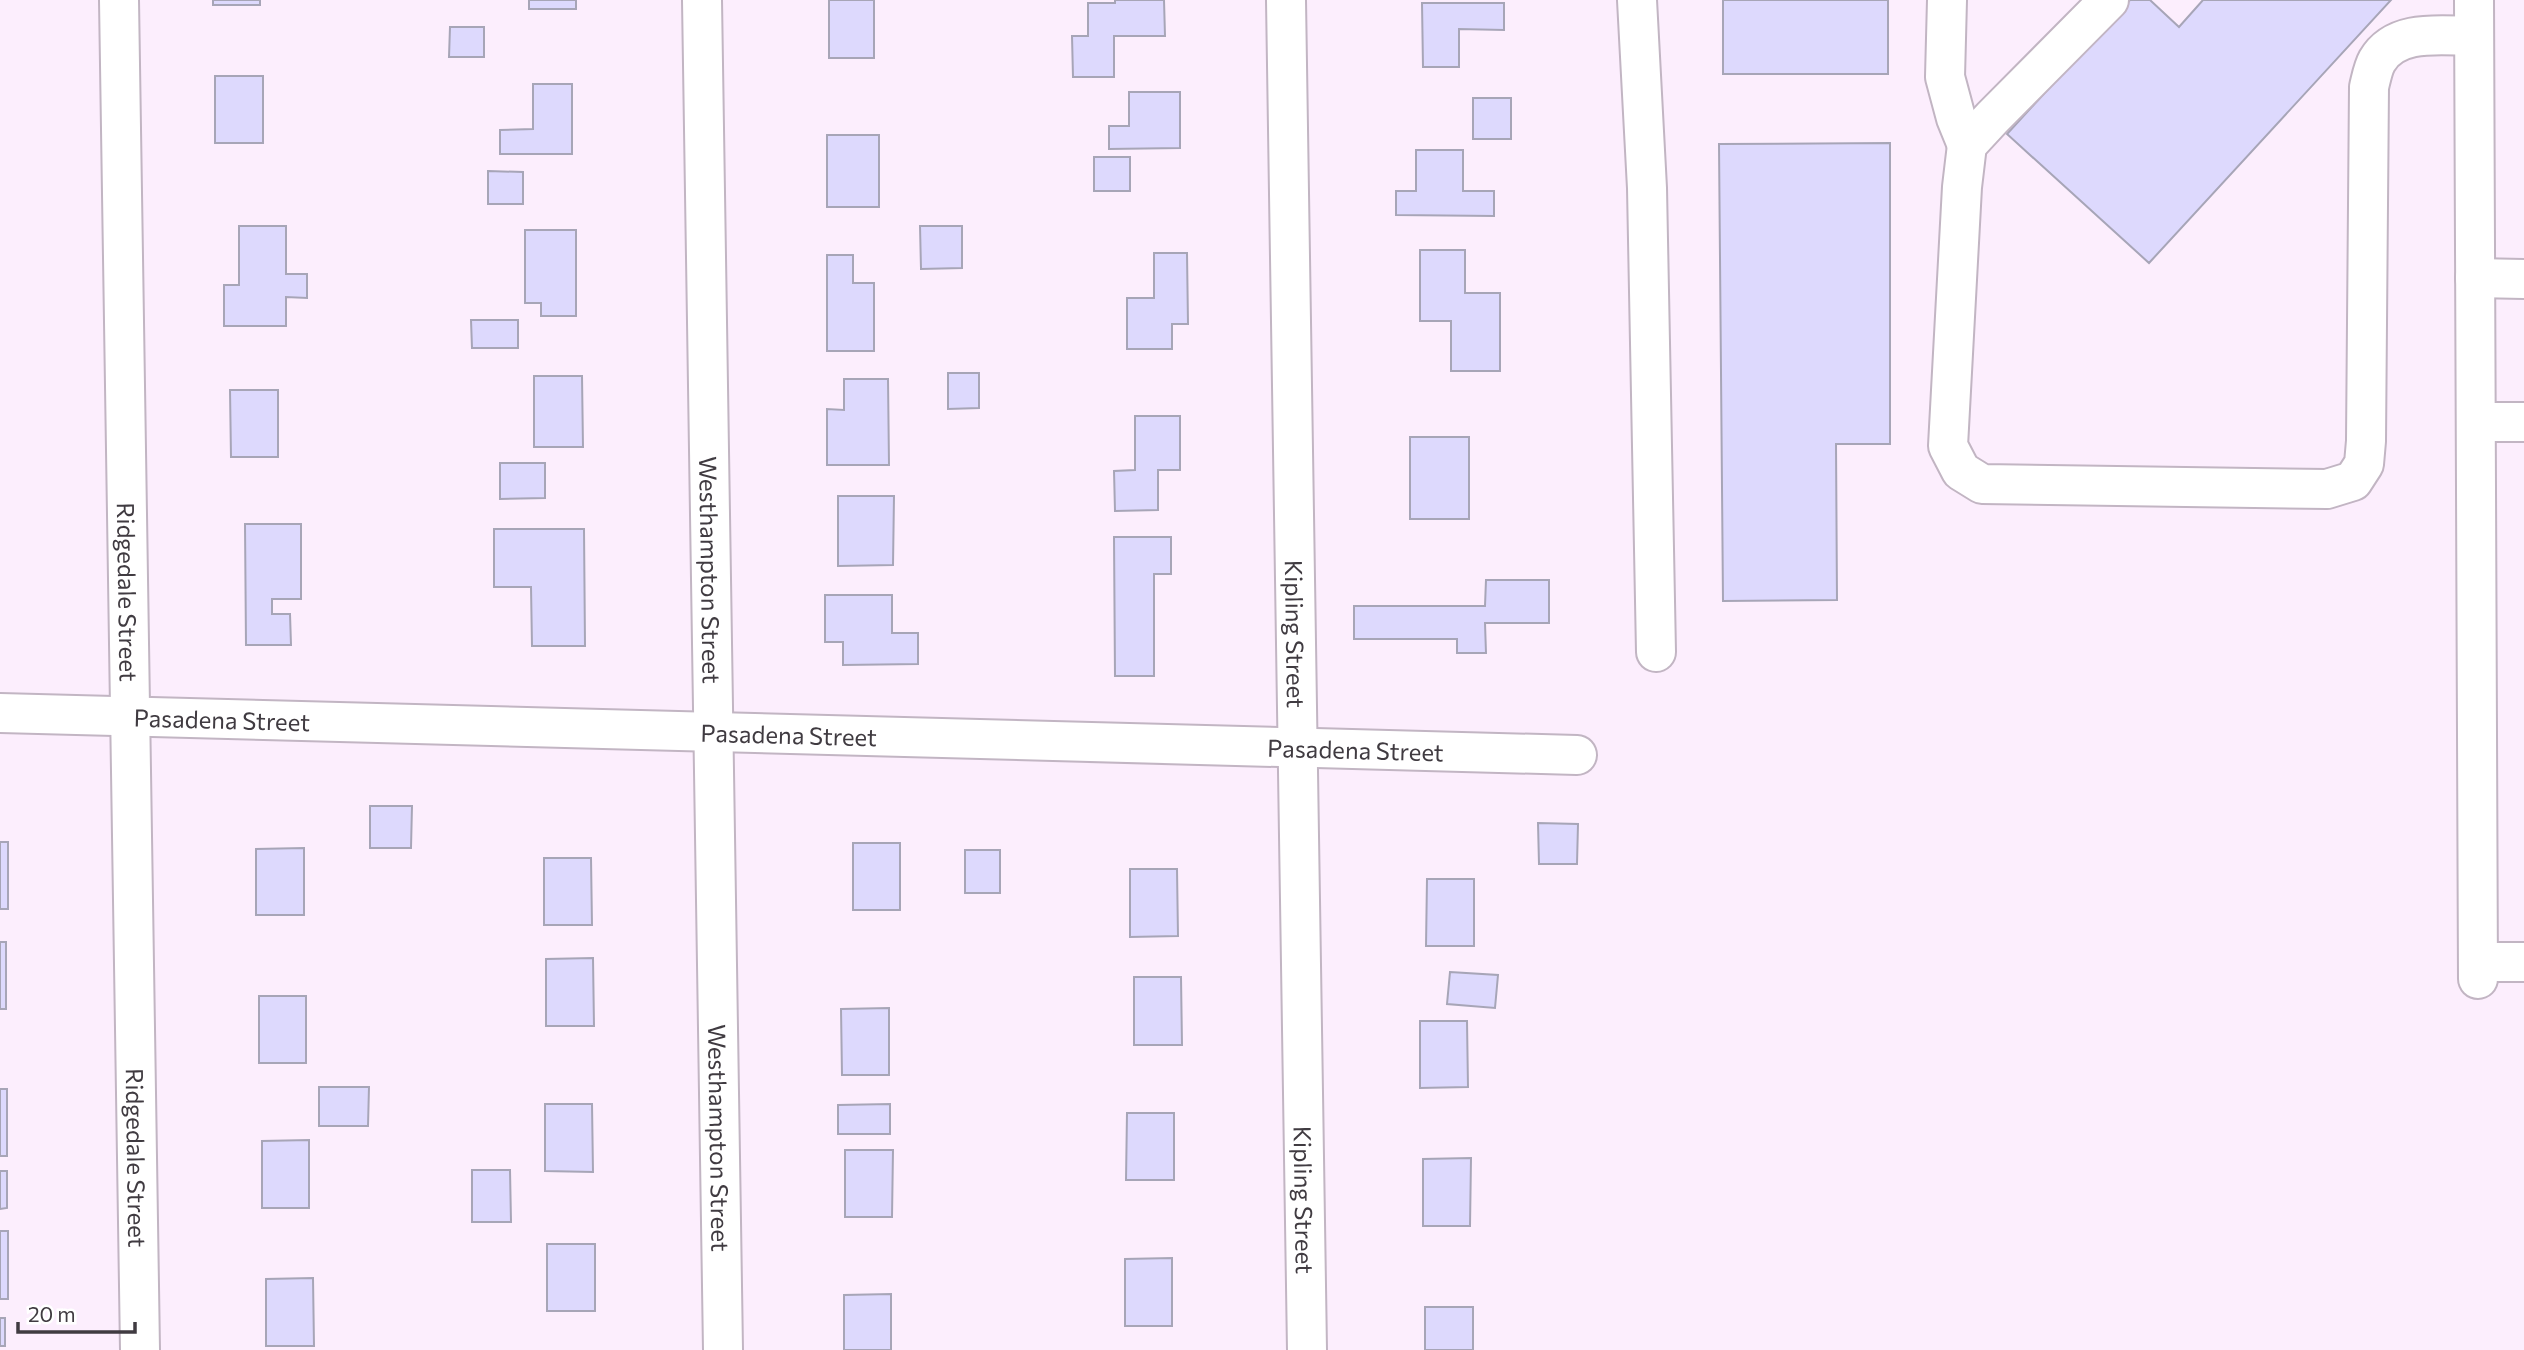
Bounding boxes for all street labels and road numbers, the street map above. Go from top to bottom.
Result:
street label: Westhampton Street [695,456,727,684]
street label: Ridgedale Street [112,502,144,682]
street label: Kipling Street [1280,560,1312,708]
street label: Pasadena Street [133,702,311,736]
street label: Pasadena Street [700,717,877,751]
street label: Pasadena Street [1267,732,1444,766]
street label: Westhampton Street [703,1024,736,1252]
street label: Ridgedale Street [121,1068,153,1248]
street label: Kipling Street [1289,1126,1320,1274]

